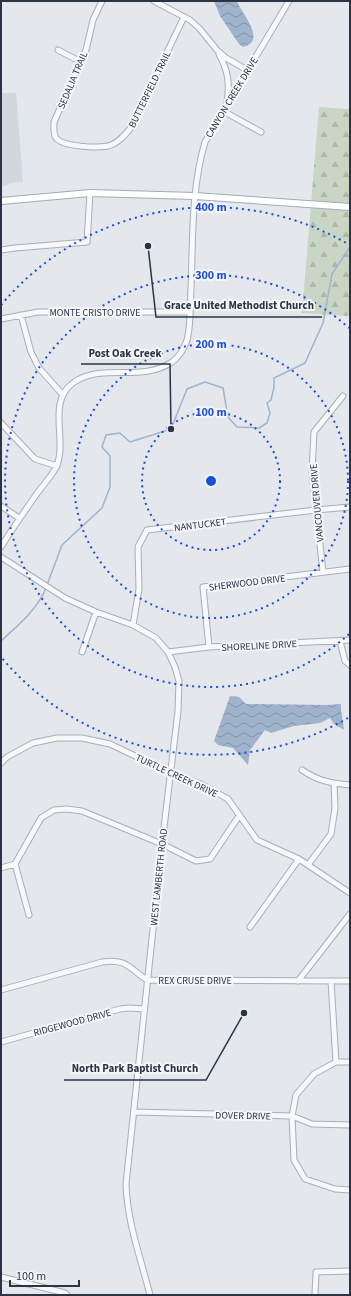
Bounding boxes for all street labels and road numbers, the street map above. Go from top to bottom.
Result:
street label: SEDALIA TRAIL [55,49,91,111]
street label: BUTTERFIELD TRAIL [125,49,175,130]
street label: CANYON CREEK DRIVE [202,54,262,141]
street label: MONTE CRISTO DRIVE [50,306,140,320]
street label: VANCOUVER DRIVE [307,463,327,543]
street label: NANTUCKET [173,515,228,535]
street label: SHERWOOD DRIVE [208,571,286,595]
street label: SHORELINE DRIVE [221,637,297,655]
street label: TURTLE CREEK DRIVE [133,751,220,801]
street label: WEST LAMBERTH ROAD [147,828,171,926]
street label: REX CRUSE DRIVE [158,974,232,988]
street label: RIDGEWOOD DRIVE [32,1006,113,1040]
street label: DOVER DRIVE [215,1109,271,1123]

